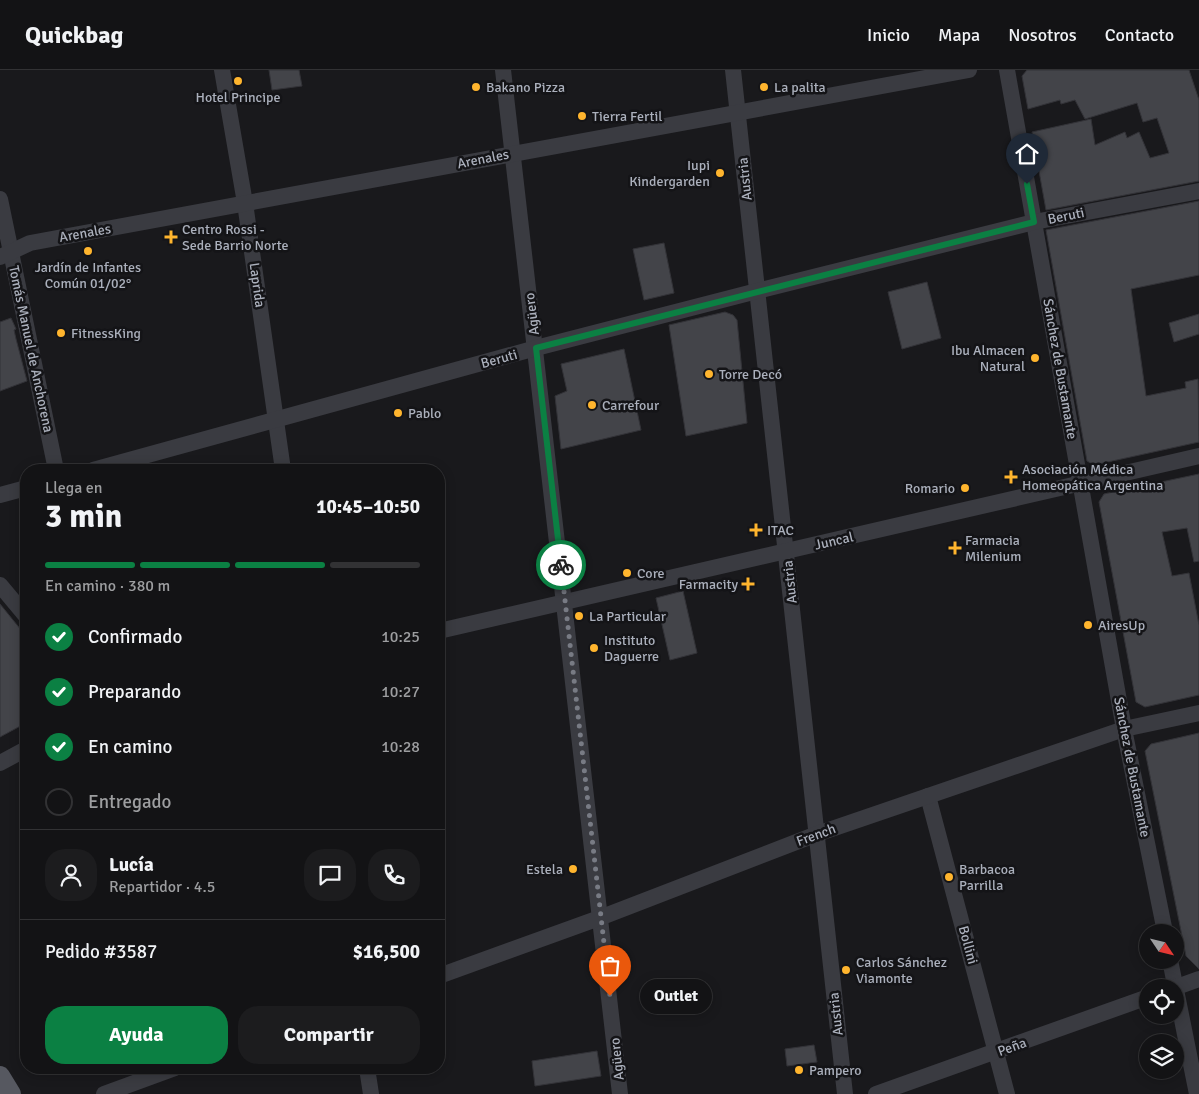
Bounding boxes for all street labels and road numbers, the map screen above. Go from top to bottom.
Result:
street label: Arenales [456,146,510,172]
street label: Austria [734,157,756,201]
street label: Beruti [1046,204,1086,228]
street label: Arenales [58,220,112,246]
street label: Laprida [245,261,269,309]
street label: Tomás Manuel de Anchorena [5,264,57,434]
street label: Agüero [521,292,543,336]
street label: Sánchez de Bustamante [1039,297,1081,441]
street label: Beruti [479,346,519,372]
street label: Juncal [813,528,855,554]
street label: Austria [779,560,801,604]
street label: Sánchez de Bustamante [1110,695,1154,839]
street label: French [794,820,838,850]
street label: Bollini [955,924,981,966]
street label: Austria [825,992,847,1036]
street label: Peña [995,1034,1029,1060]
street label: Agüero [606,1037,628,1081]

